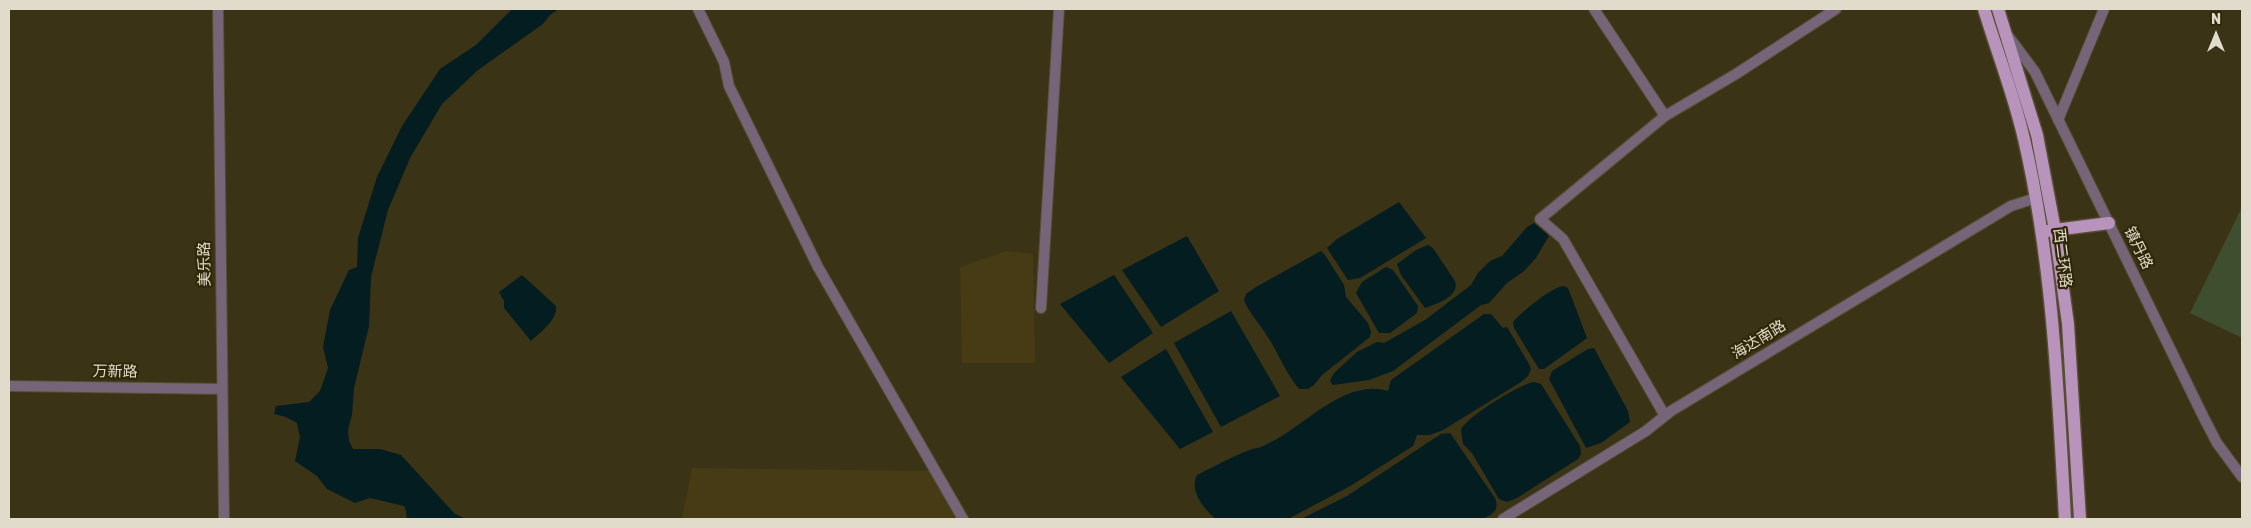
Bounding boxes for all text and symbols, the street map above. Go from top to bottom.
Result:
north arrow [2191,10,2241,60]
text: N [2211,11,2221,28]
street label: 镇丹路 [2120,224,2156,272]
street label: 西二环路 [2049,227,2075,289]
street label: 美乐路 [196,241,214,287]
street label: 海达南路 [1729,317,1789,363]
street label: 万新路 [92,363,138,381]

